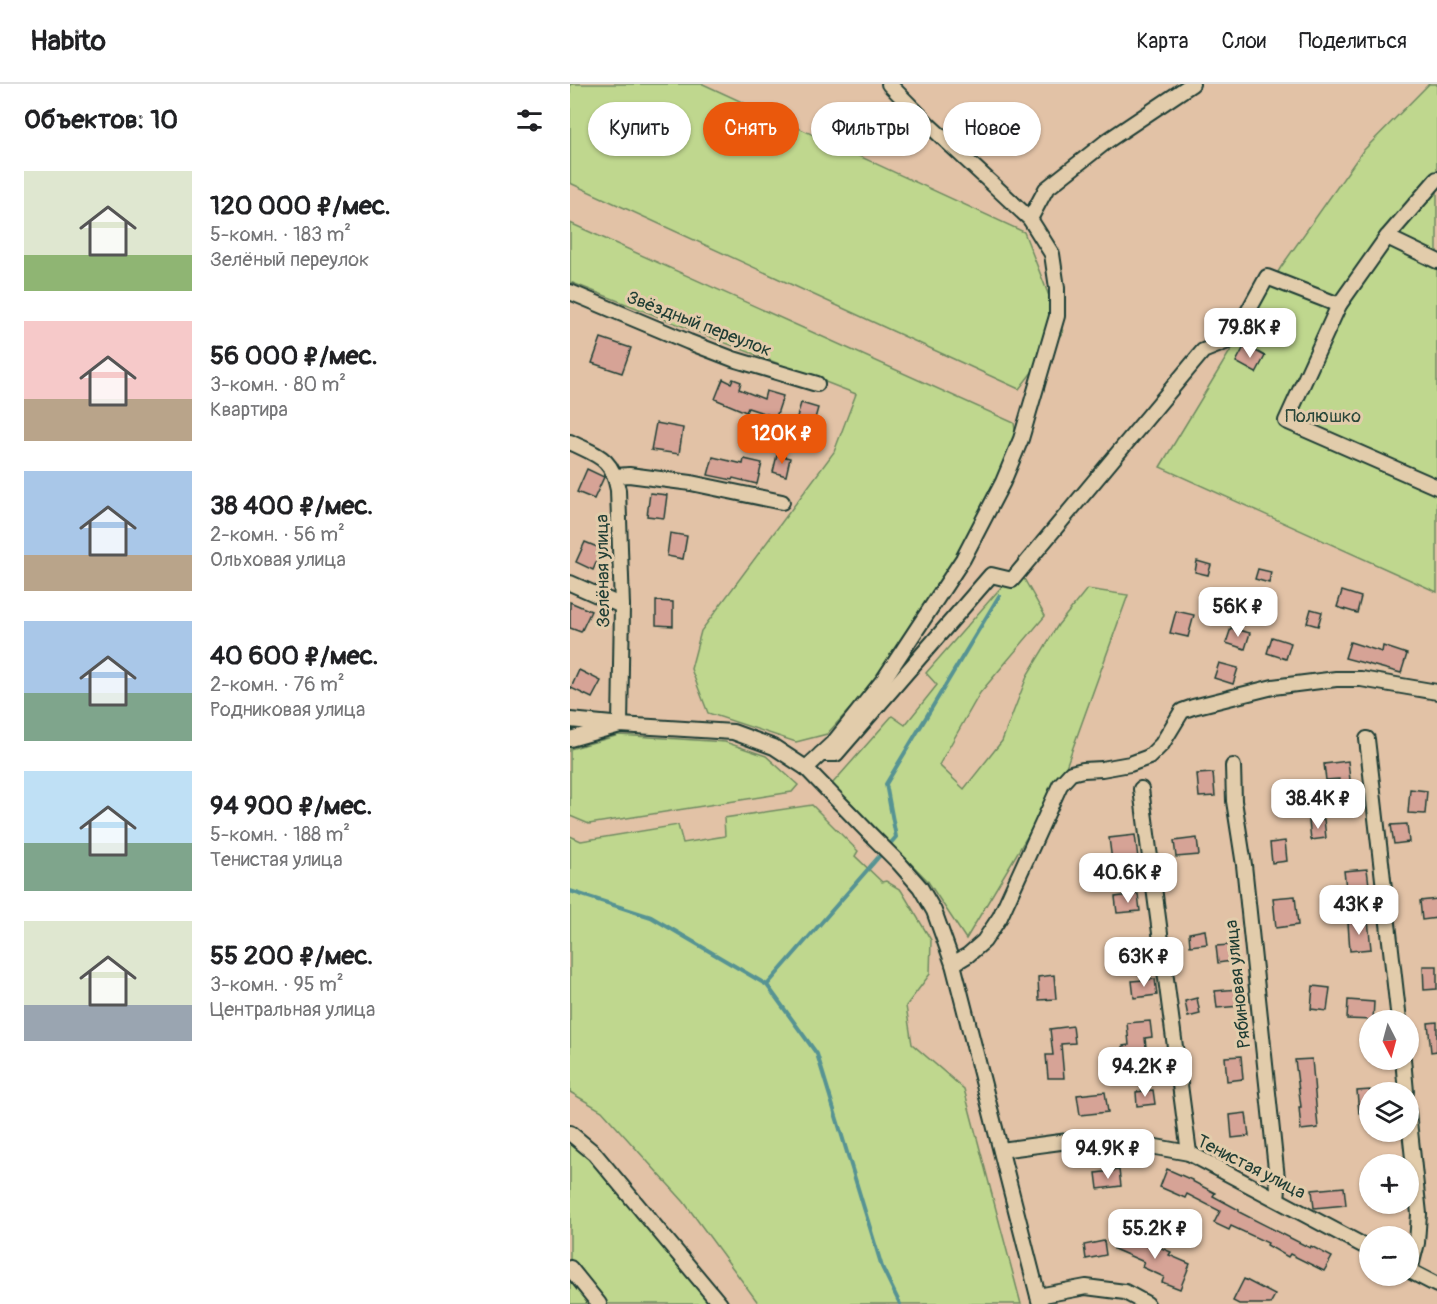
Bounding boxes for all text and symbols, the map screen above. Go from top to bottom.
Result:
text: Habito [30,24,106,59]
text: Карта [1136,28,1188,55]
text: Слои [1221,28,1266,55]
text: Поделиться [1299,28,1407,55]
chip: Купить [588,102,691,156]
chip: Снять [703,102,799,156]
chip: Фильтры [811,102,931,156]
chip: Новое [943,102,1041,156]
text: Объектов: 10 [24,104,178,136]
icon: filters [513,104,546,137]
text: 120 000 ₽/мес. [210,190,391,222]
icon: home [72,195,144,267]
text: 5-комн. · 183 m² [210,222,351,247]
text: Зелёный переулок [210,247,369,272]
street label: Звёздный переулок [623,286,775,362]
pin: 79.8K ₽ [1195,308,1305,359]
text: 79.8K ₽ [1218,315,1282,340]
text: 56 000 ₽/мес. [210,340,378,372]
icon: home [72,345,144,417]
text: 3-комн. · 80 m² [210,372,346,397]
text: Квартира [210,397,288,422]
park label: Полюшко [1285,405,1361,428]
pin: 120K ₽ [733,414,831,465]
text: 120K ₽ [751,421,813,446]
text: 38 400 ₽/мес. [210,490,373,522]
icon: home [72,495,144,567]
street label: Зелёная улица [591,514,615,628]
text: 2-комн. · 56 m² [210,522,345,547]
text: Ольховая улица [210,547,346,572]
pin: 56K ₽ [1196,587,1280,638]
text: 56K ₽ [1213,594,1263,619]
text: 40 600 ₽/мес. [210,640,379,672]
icon: home [72,645,144,717]
text: 2-комн. · 76 m² [210,672,345,697]
text: Родниковая улица [210,697,365,722]
pin: 38.4K ₽ [1263,779,1373,830]
text: 38.4K ₽ [1285,786,1351,811]
text: 94 900 ₽/мес. [210,790,372,822]
icon: home [72,795,144,867]
text: 5-комн. · 188 m² [210,822,350,847]
text: Тенистая улица [210,847,342,872]
pin: 40.6K ₽ [1073,853,1183,904]
text: 40.6K ₽ [1093,860,1163,885]
pin: 43K ₽ [1317,885,1401,936]
text: 43K ₽ [1333,892,1385,917]
street label: Рябиновая улица [1220,919,1256,1049]
pin: 63K ₽ [1102,937,1186,988]
text: 55 200 ₽/мес. [210,940,373,972]
text: 63K ₽ [1118,944,1170,969]
icon: home [72,945,144,1017]
text: 3-комн. · 95 m² [210,972,344,997]
text: Центральная улица [210,997,375,1022]
north arrow [1359,1010,1419,1070]
map controls [1359,1010,1419,1286]
pin: 94.2K ₽ [1090,1047,1200,1098]
text: 94.2K ₽ [1112,1054,1178,1079]
button: layers [1359,1082,1419,1142]
pin: 94.9K ₽ [1053,1129,1163,1180]
street label: Тенистая улица [1193,1130,1309,1204]
text: 94.9K ₽ [1076,1136,1140,1161]
button: + [1359,1154,1419,1214]
pin: 55.2K ₽ [1100,1209,1210,1260]
text: 55.2K ₽ [1122,1216,1188,1241]
button: − [1359,1226,1419,1286]

